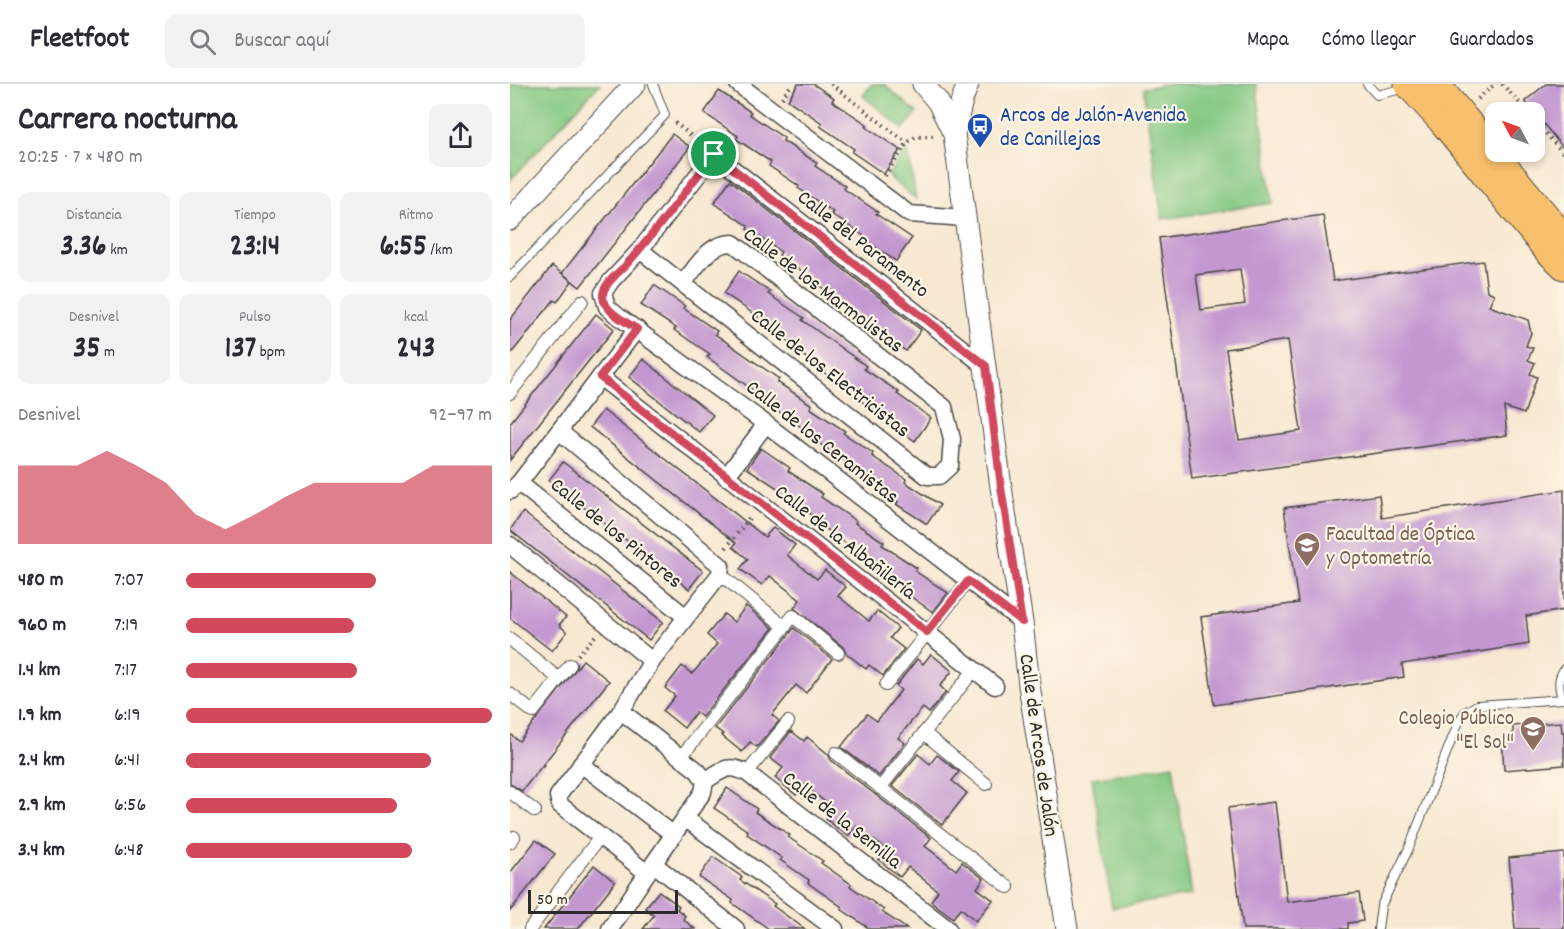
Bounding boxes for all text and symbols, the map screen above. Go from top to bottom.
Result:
search box [165,14,585,68]
text: Fleetfoot [30,21,129,61]
icon: search [186,25,219,58]
text: Buscar aquí [234,26,329,57]
text: Mapa [1247,26,1289,56]
text: Cómo llegar [1322,26,1416,56]
text: Guardados [1449,26,1534,56]
text: Carrera nocturna [18,98,237,145]
place label: Arcos de Jalón-Avenida de Canillejas [1000,102,1187,156]
north arrow [1485,102,1545,162]
map controls [1485,102,1545,162]
button: share [429,104,492,167]
bus stop icon: Arcos de Jalón-Avenida de Canillejas [965,111,995,149]
pin [688,128,739,179]
icon: arrive [697,137,730,170]
text: 20:25 · 7 × 480 m [18,144,143,172]
street label: Calle del Paramento [790,184,935,307]
text: Distancia [66,204,122,227]
text: Tiempo [234,204,276,227]
text: Ritmo [399,204,433,227]
street label: Calle de los Marmolistas [736,221,909,362]
text: 3.36 [60,227,107,270]
text: 23:14 [230,227,280,270]
text: 6:55 [379,227,427,270]
text: km [107,239,128,262]
text: /km [427,239,453,262]
street label: Calle de los Electricistas [743,302,915,446]
text: Desnivel [69,306,119,329]
text: Pulso [239,306,271,329]
text: kcal [404,306,428,329]
text: 35 [73,329,100,372]
text: 137 [225,329,256,372]
text: 243 [397,329,435,372]
text: m [100,341,115,364]
text: bpm [256,341,285,364]
street label: Calle de los Ceramistas [738,374,904,513]
text: Desnivel [18,402,80,430]
text: 92–97 m [429,402,492,430]
street label: Calle de los Pintores [543,472,688,597]
street label: Calle de la Albañilería [767,478,922,609]
place label: Facultad de Óptica y Optometría [1326,521,1476,575]
school or university icon: Facultad de Óptica y Optometría [1292,530,1322,568]
text: 480 m [18,567,64,595]
text: 7:07 [114,567,144,595]
text: 960 m [18,612,66,640]
text: 7:19 [114,612,139,640]
street label: Calle de Arcos de Jalón [1009,652,1065,839]
text: 1.4 km [18,657,61,685]
text: 7:17 [114,657,137,685]
text: 1.9 km [18,702,61,730]
text: 6:19 [114,702,141,730]
place label: Colegio Público "El Sol" [1399,705,1514,759]
school or university icon: Colegio Público "El Sol" [1518,714,1548,752]
text: 2.4 km [18,747,65,775]
text: 6:41 [114,747,140,775]
street label: Calle de la Semilla [775,765,908,878]
text: 2.9 km [18,792,66,820]
text: 6:56 [114,792,146,820]
text: 3.4 km [18,837,65,865]
text: 6:48 [114,837,143,865]
scale bar [528,887,678,914]
text: 50 m [537,889,568,912]

